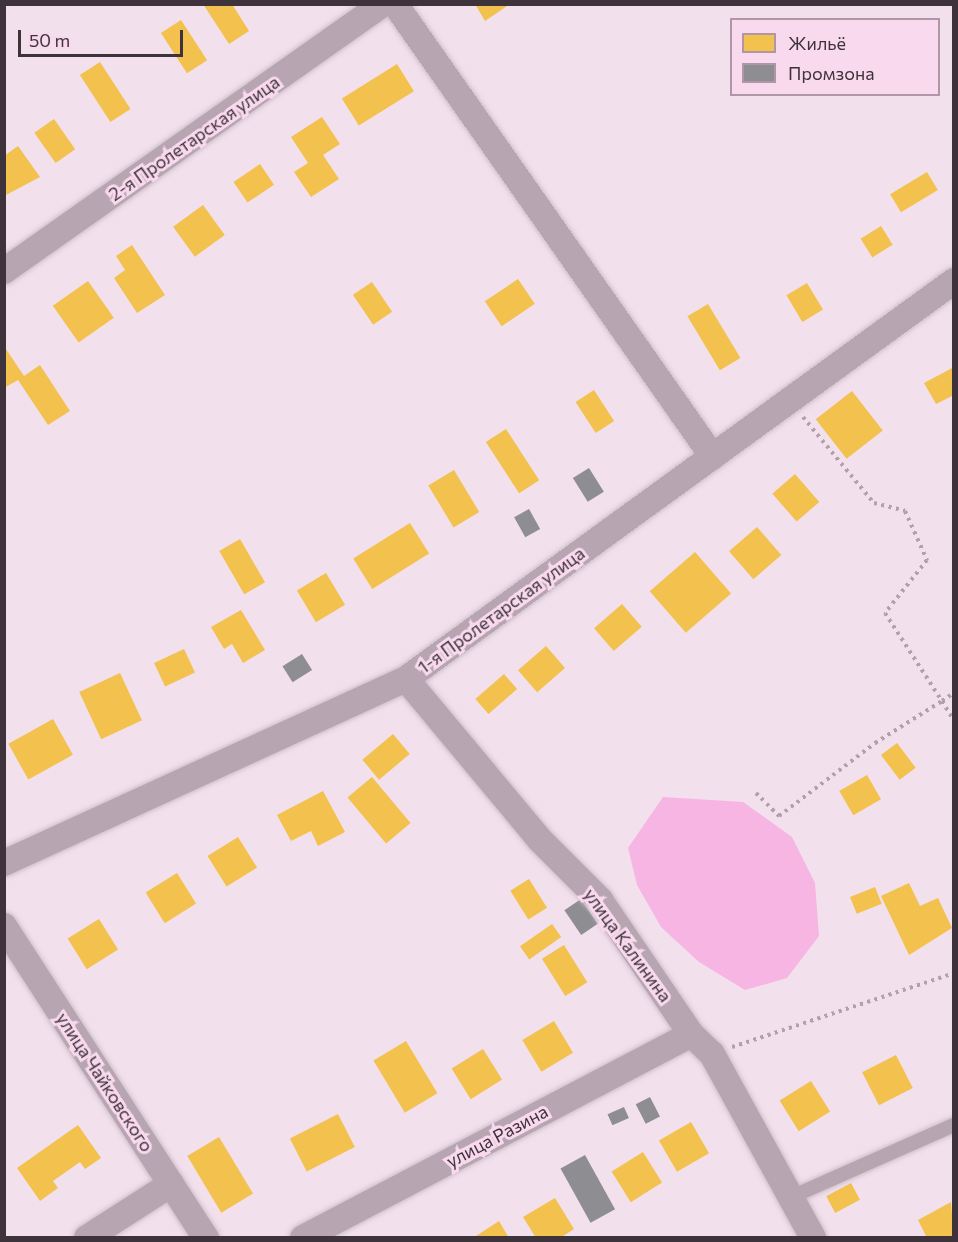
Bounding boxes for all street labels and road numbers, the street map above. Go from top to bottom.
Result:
street label: 2-я Пролетарская улица [105,71,283,205]
street label: 1-я Пролетарская улица [413,542,589,678]
street label: улица Калинина [580,884,676,1006]
street label: улица Чайковского [52,1008,158,1156]
street label: улица Разина [443,1100,551,1172]

